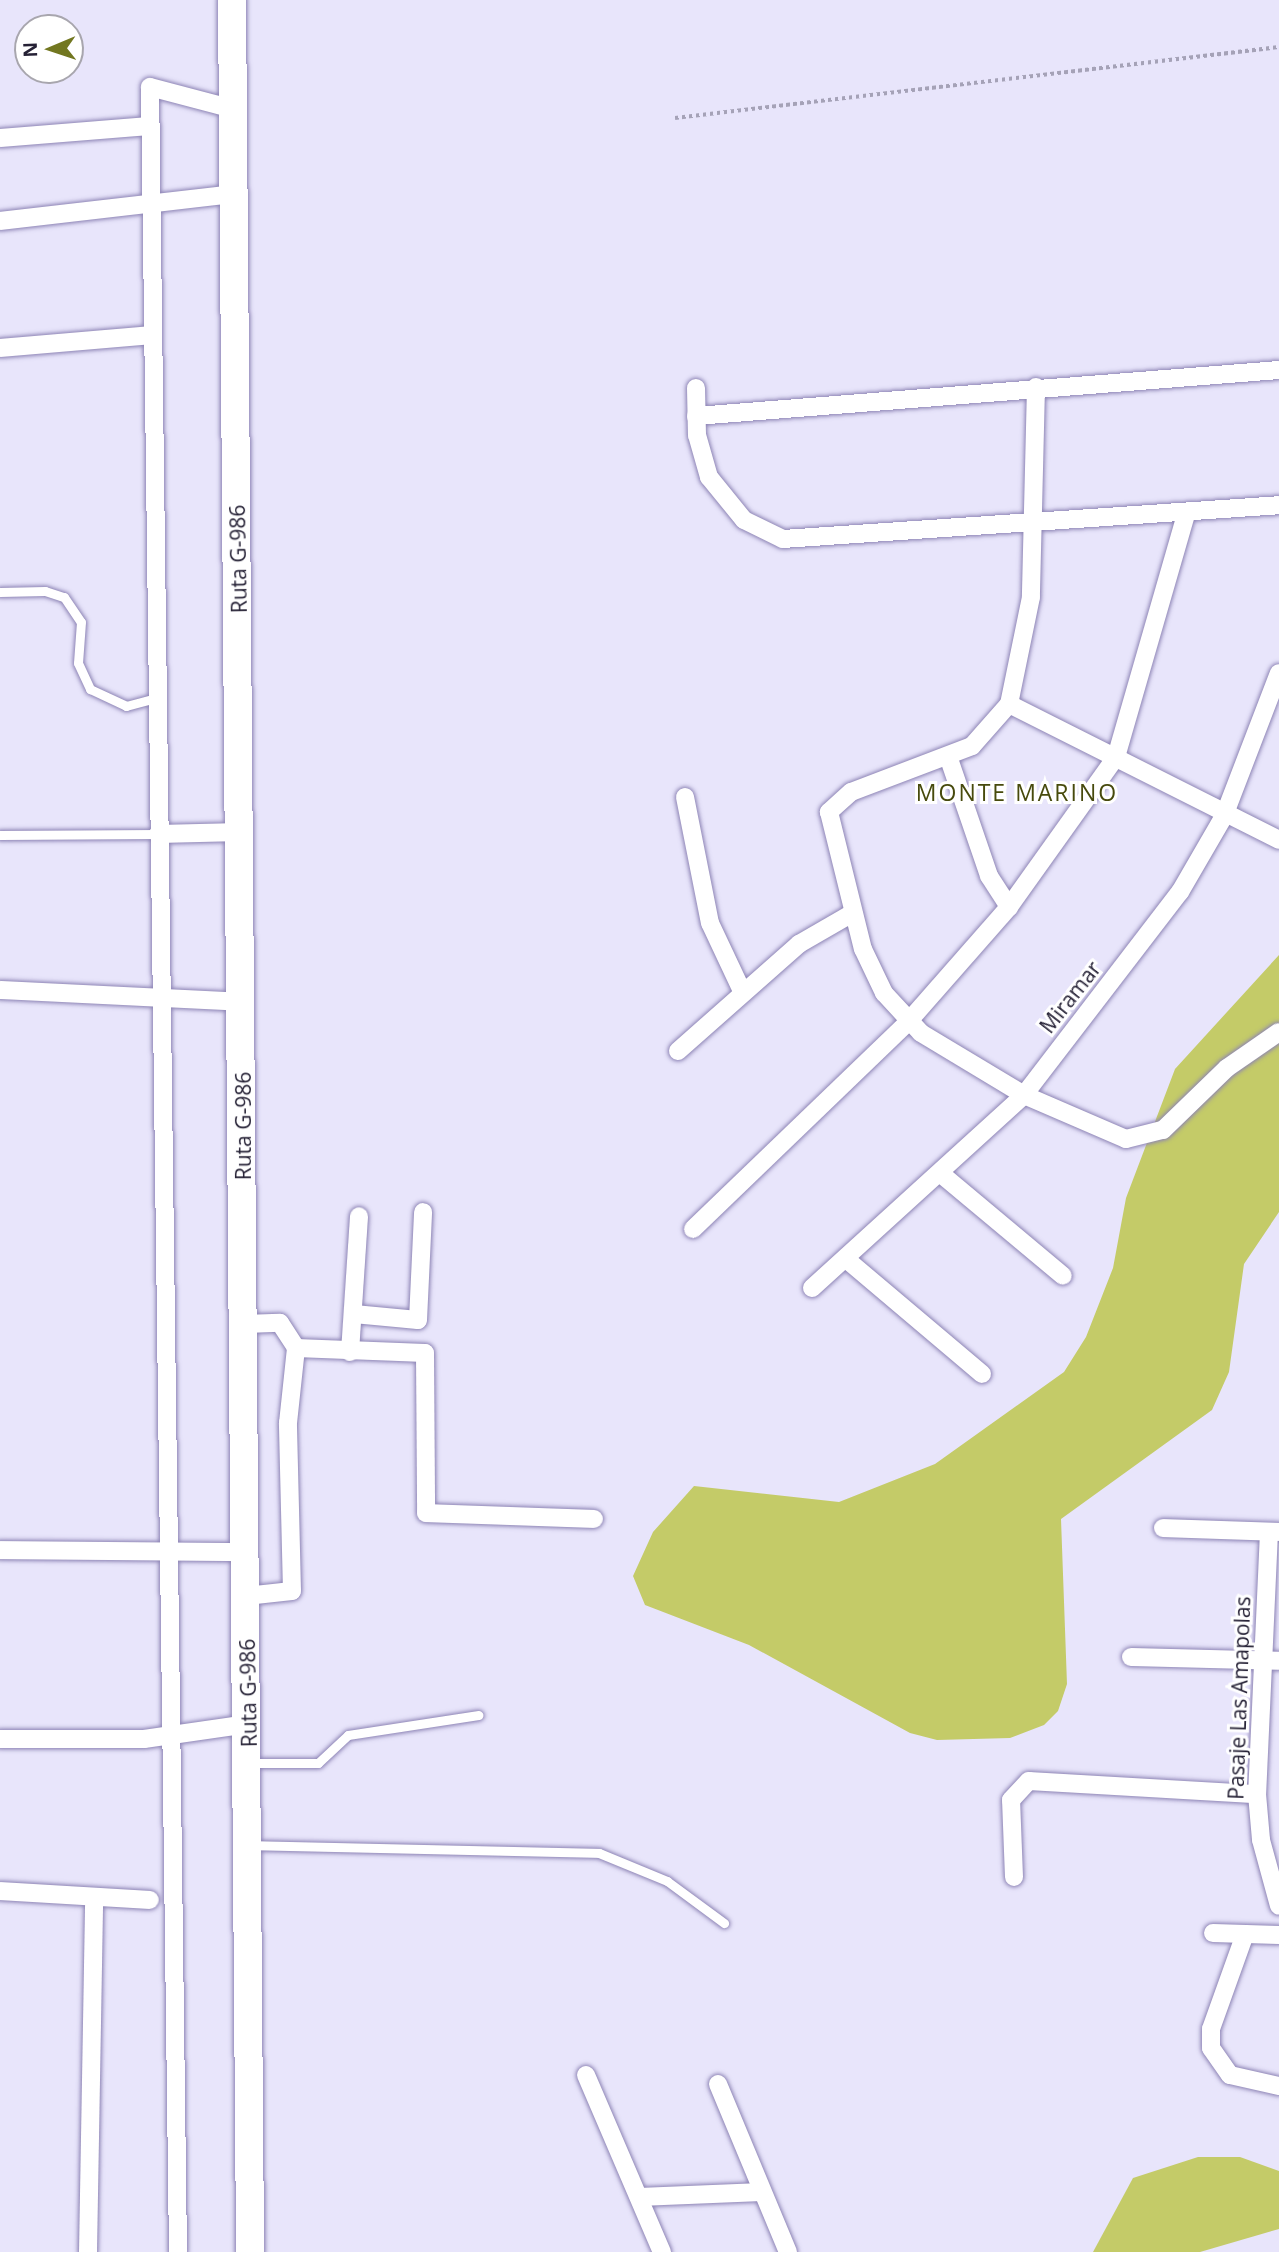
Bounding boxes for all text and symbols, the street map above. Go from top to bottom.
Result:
north arrow [14,14,84,84]
text: N [17,41,43,58]
street label: Ruta G-986 [224,505,252,613]
district label: MONTE MARINO [917,778,1117,806]
street label: Miramar [1034,956,1106,1038]
street label: Ruta G-986 [230,1072,256,1180]
street label: Pasaje Las Amapolas [1223,1596,1255,1800]
street label: Ruta G-986 [234,1639,262,1747]

